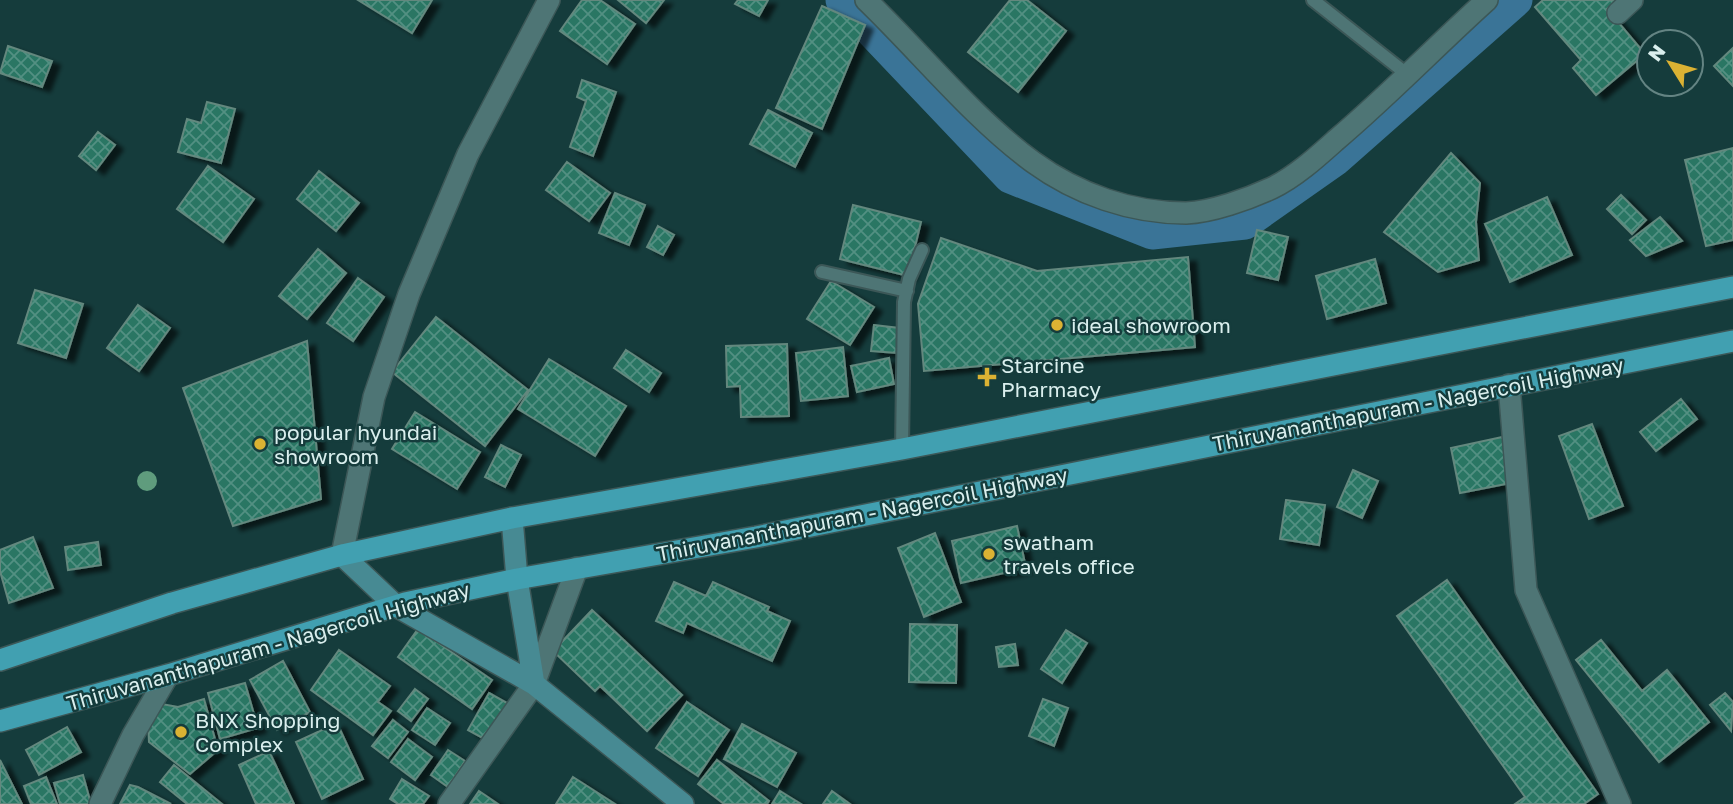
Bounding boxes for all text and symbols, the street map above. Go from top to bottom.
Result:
north arrow [1635,28,1705,98]
text: N [1642,40,1670,65]
place label: ideal showroom [1071,312,1231,338]
marker: ideal showroom [1049,317,1065,333]
street label: Thiruvananthapuram - Nagercoil Highway [1210,351,1626,457]
place label: Starcine Pharmacy [1001,352,1101,402]
marker: Starcine Pharmacy [979,369,995,385]
place label: popular hyundai showroom [274,419,437,469]
marker: popular hyundai showroom [252,436,268,452]
street label: Thiruvananthapuram - Nagercoil Highway [654,461,1070,567]
place label: swatham travels office [1003,529,1135,579]
marker: swatham travels office [981,546,997,562]
street label: Thiruvananthapuram - Nagercoil Highway [63,576,473,716]
place label: BNX Shopping Complex [195,707,340,757]
marker: BNX Shopping Complex [173,724,189,740]

